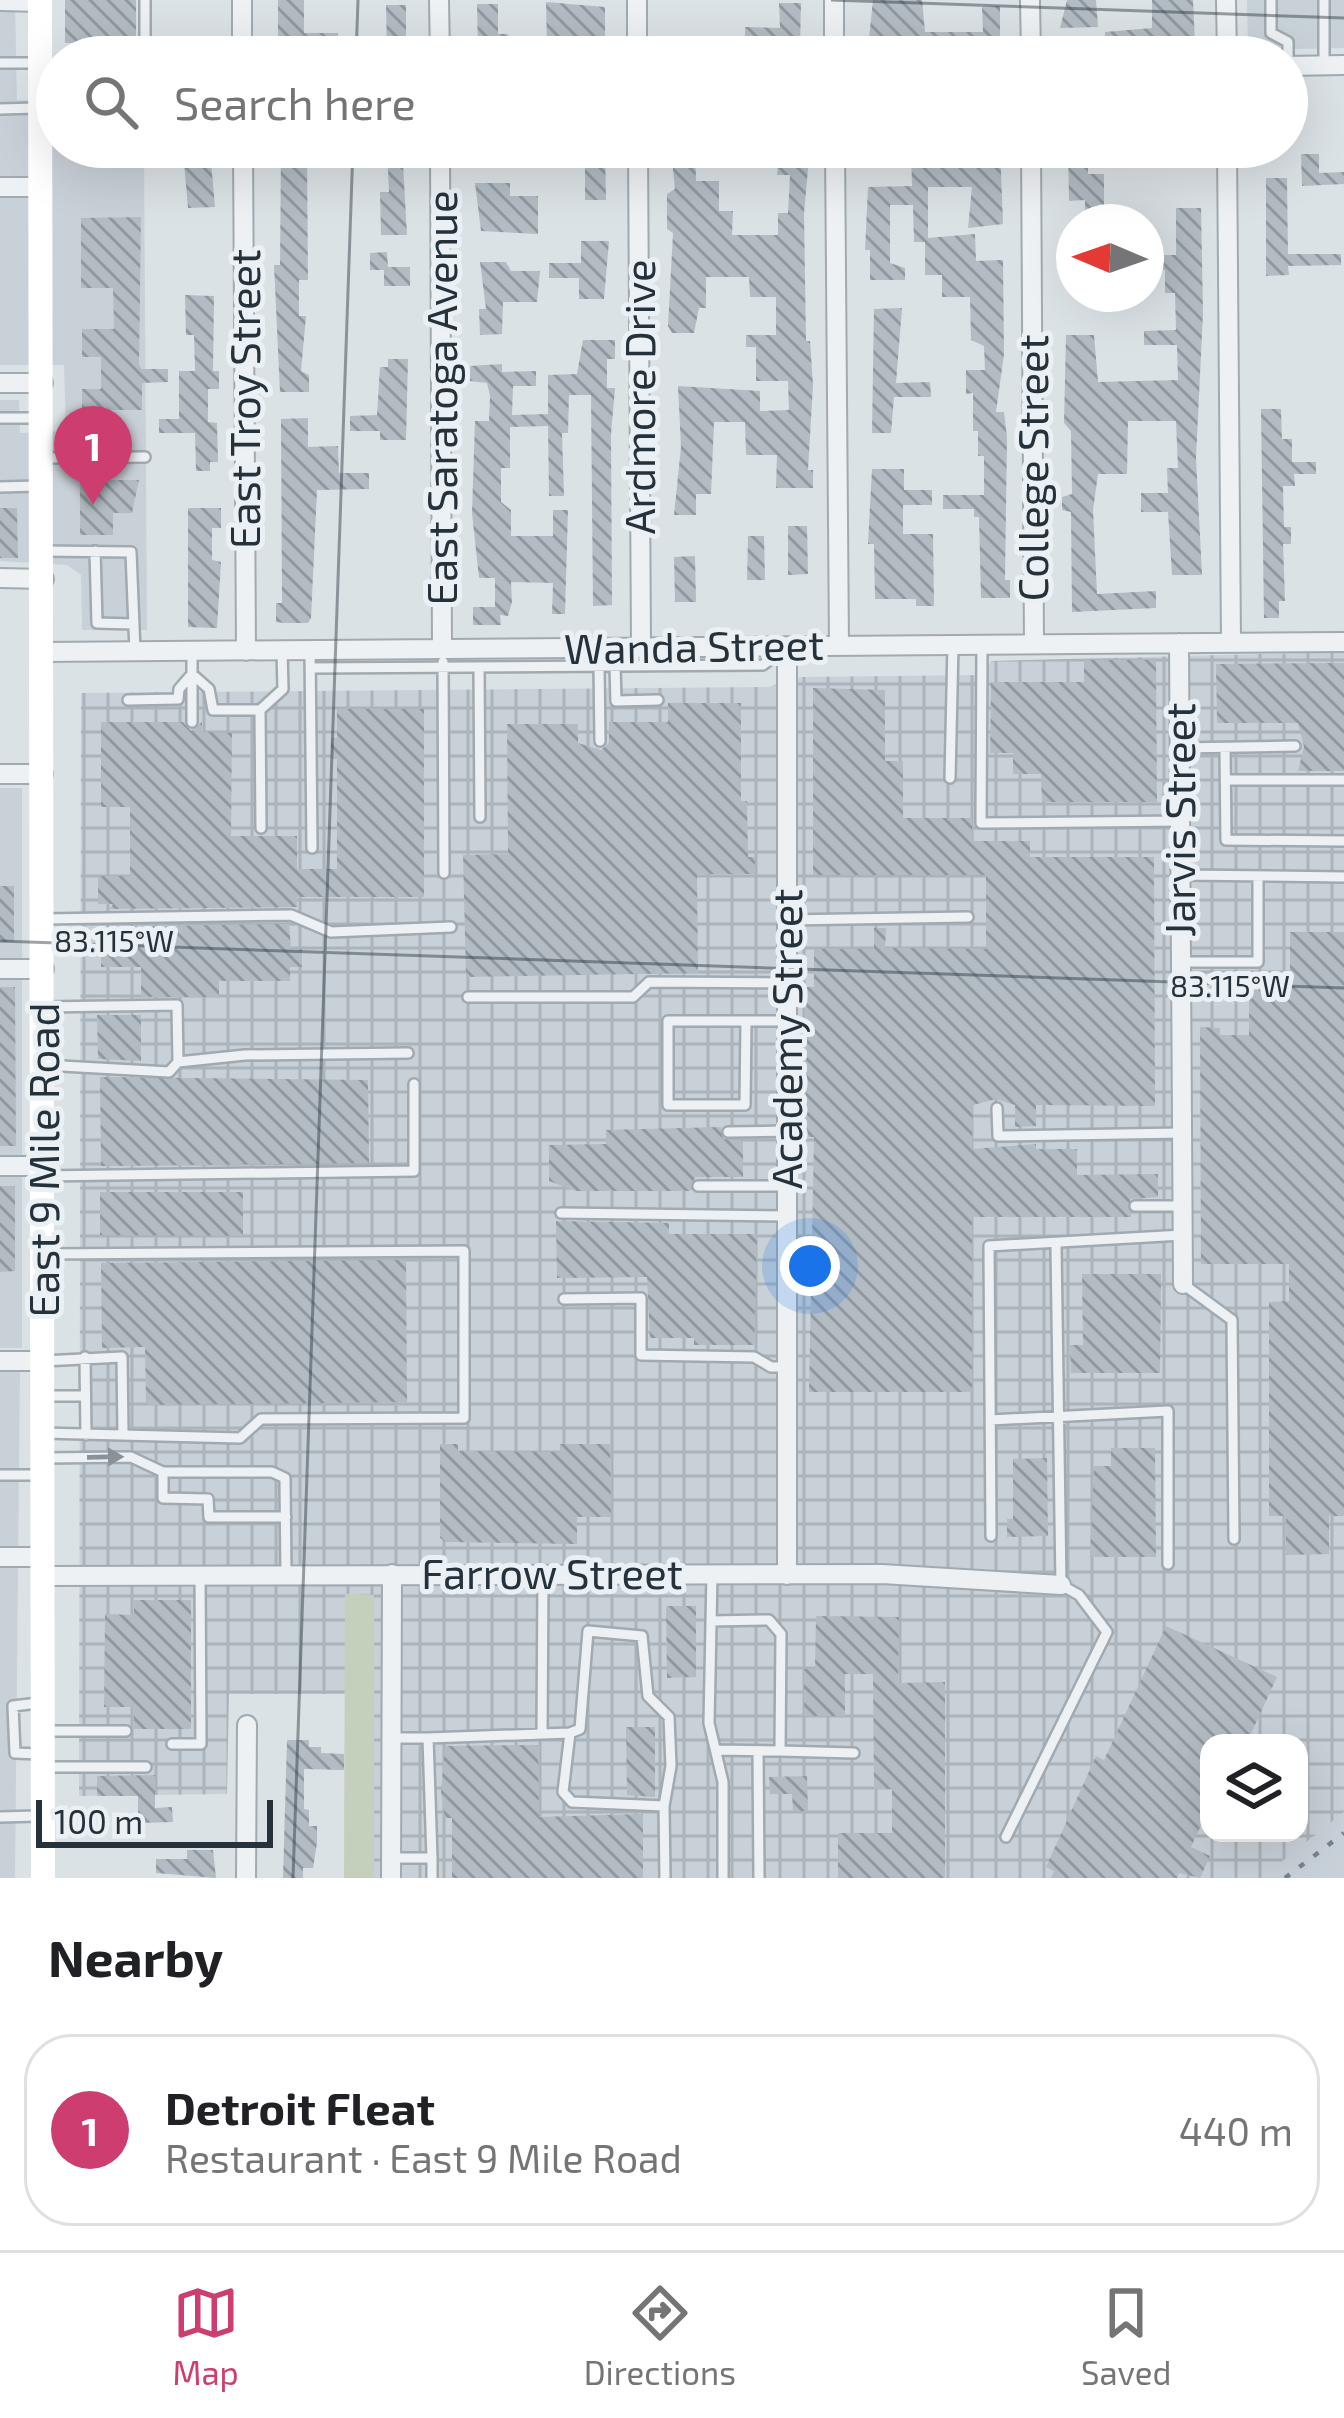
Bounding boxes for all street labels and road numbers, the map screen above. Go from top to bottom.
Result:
street label: East Saratoga Avenue [415,190,465,606]
street label: East Troy Street [218,249,268,549]
street label: Ardmore Drive [613,259,663,535]
street label: College Street [1006,334,1056,602]
street label: Wanda Street [564,618,824,672]
street label: Jarvis Street [1153,703,1203,937]
street label: Academy Street [760,889,810,1189]
street label: East 9 Mile Road [17,1002,67,1318]
street label: Farrow Street [421,1547,683,1597]

